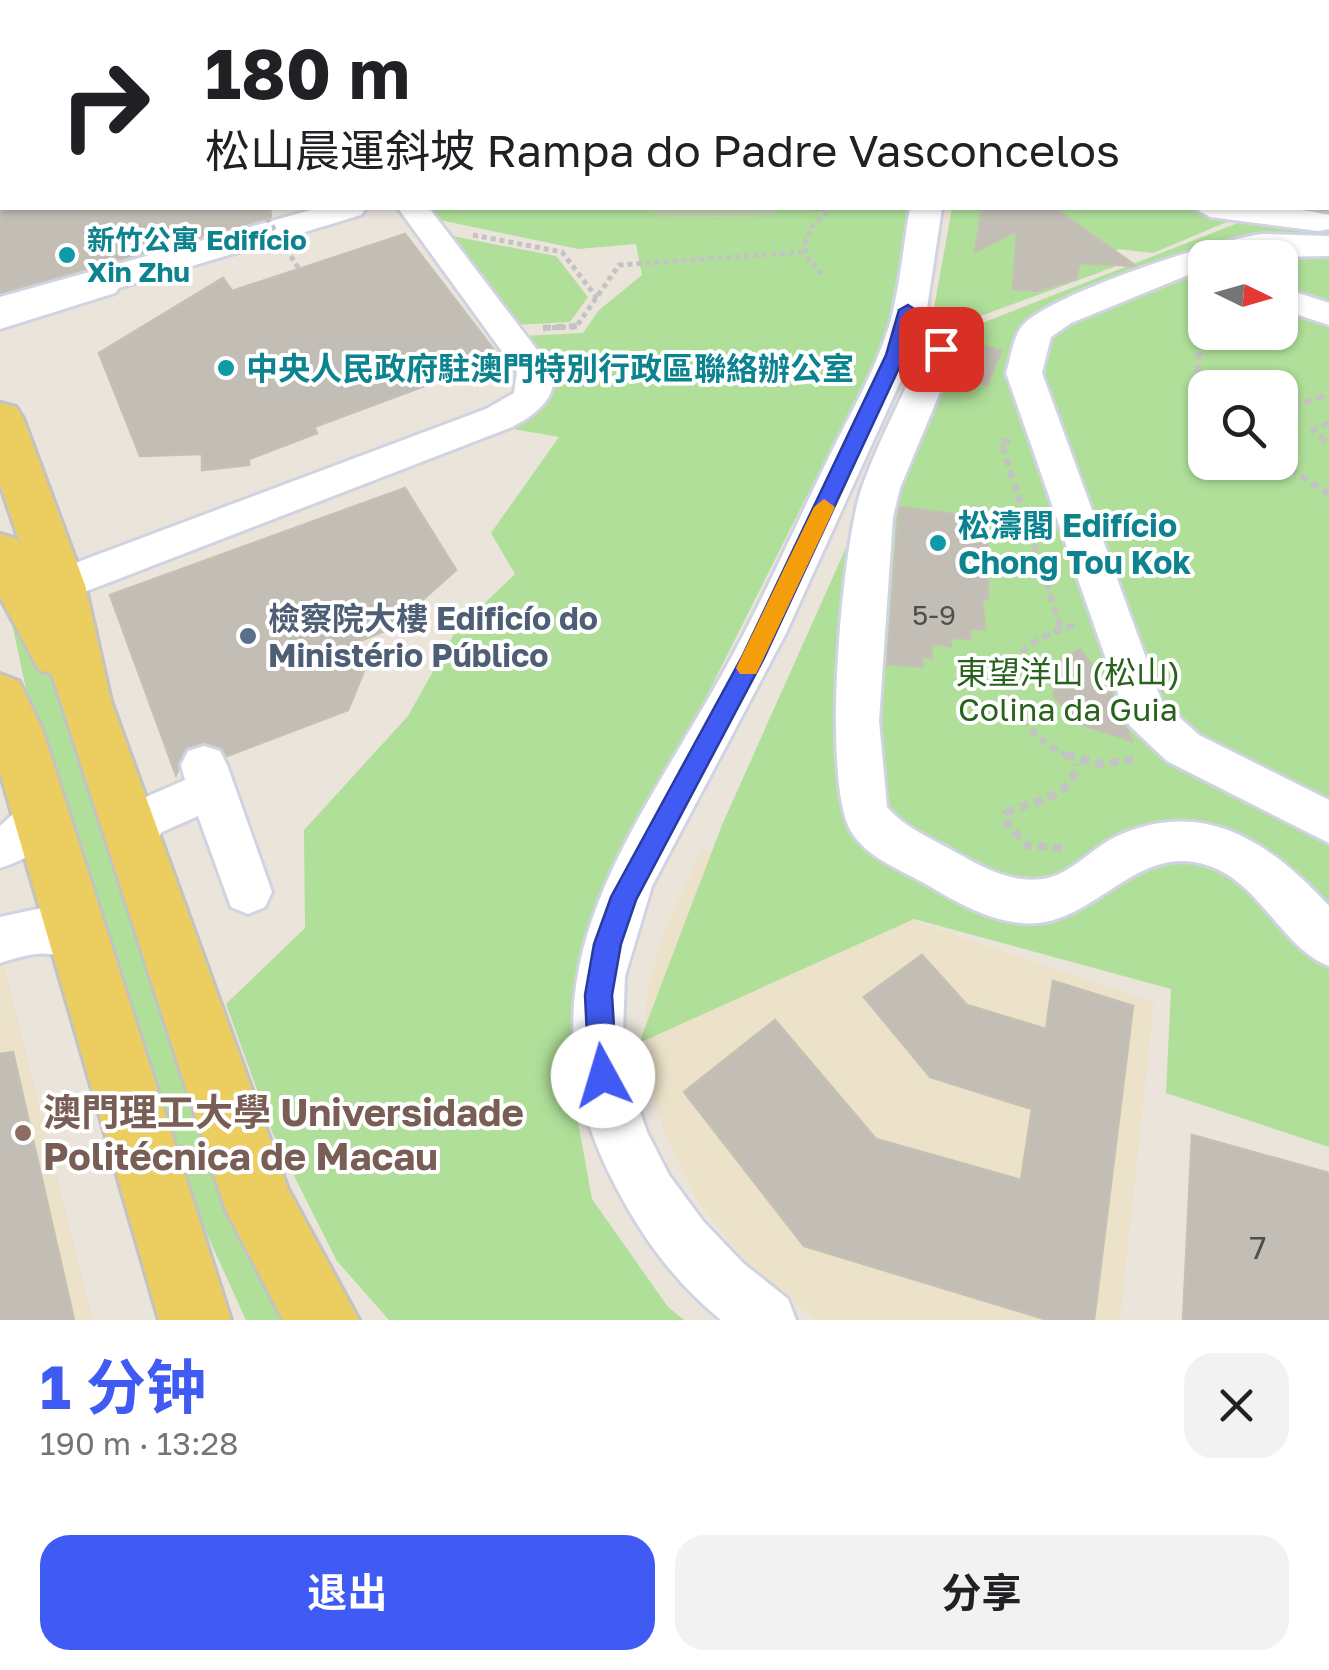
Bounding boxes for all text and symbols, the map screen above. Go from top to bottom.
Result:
text: 180 m [205,30,410,114]
icon: right [40,40,170,170]
text: 松山晨運斜坡 Rampa do Padre Vasconcelos [205,123,1120,177]
place label: 新竹公寓 Edifício Xin Zhu [87,223,307,288]
north arrow [1188,240,1298,350]
map controls [1188,240,1298,480]
marker: 新竹公寓 Edifício Xin Zhu [56,244,78,266]
pin [899,307,984,392]
icon: arrive [914,322,969,377]
place label: 中央人民政府駐澳門特別行政區聯絡辦公室 [246,349,854,387]
marker: 中央人民政府駐澳門特別行政區聯絡辦公室 [215,357,237,379]
button: search [1188,370,1298,480]
place label: 松濤閣 Edifício Chong Tou Kok [958,506,1192,581]
marker: 松濤閣 Edifício Chong Tou Kok [927,532,949,554]
house number: 5-9 [912,598,956,631]
place label: 檢察院大樓 Edificío do Ministério Público [268,599,598,674]
marker: 檢察院大樓 Edificío do Ministério Público [237,625,259,647]
park label: 東望洋山 (松山) Colina da Guia [956,653,1180,728]
position arrow [551,1024,655,1128]
place label: 澳門理工大學 Universidade Politécnica de Macau [43,1089,524,1178]
marker: 澳門理工大學 Universidade Politécnica de Macau [12,1122,34,1144]
house number: 7 [1250,1228,1266,1266]
text: 1 分钟 [40,1350,206,1422]
button: close [1184,1353,1289,1458]
text: 190 m · 13:28 [40,1424,239,1462]
button: 退出 [40,1535,655,1650]
button: 分享 [675,1535,1289,1650]

